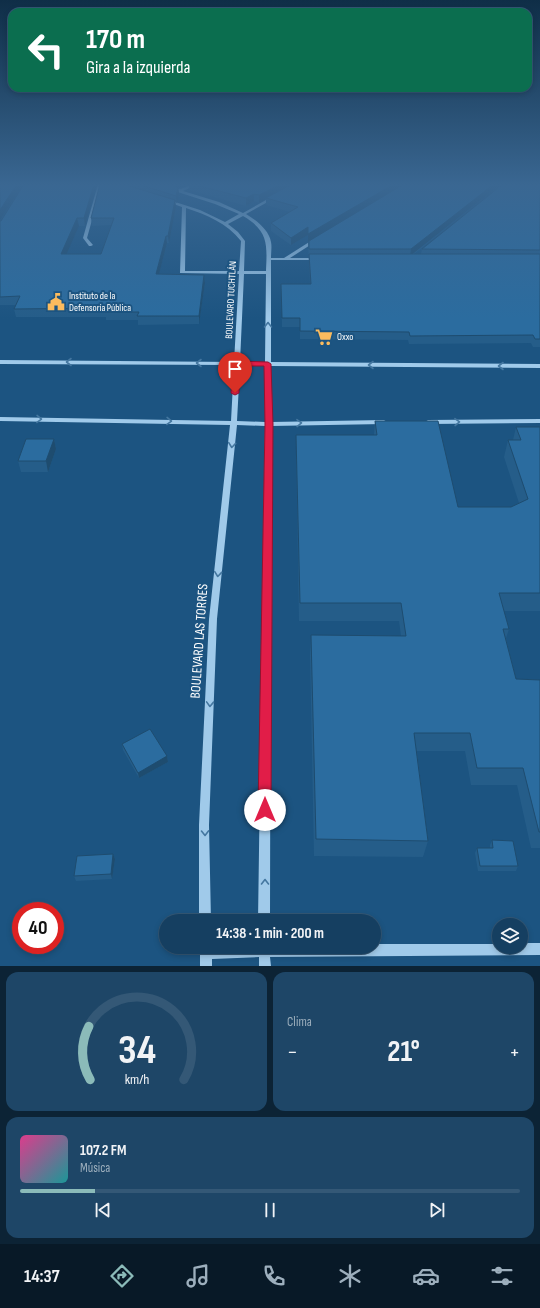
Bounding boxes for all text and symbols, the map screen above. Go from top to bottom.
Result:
text: 170 m [86,23,145,56]
icon: left [20,24,72,76]
text: Gira a la izquierda [86,57,190,78]
street label: BOULEVARD TUCHTLÁN [223,261,239,339]
place label: Instituto de la Defensoría Pública [69,290,131,314]
public building icon: Instituto de la Defensoría Pública [46,292,66,312]
one-way arrow [264,322,272,328]
supermarket icon: Oxxo [314,327,334,347]
place label: Oxxo [337,331,353,343]
pin [218,352,252,393]
one-way arrow [66,358,72,366]
icon: arrive [224,358,246,380]
one-way arrow [196,359,202,367]
one-way arrow [368,361,374,369]
one-way arrow [498,362,504,370]
one-way arrow [36,415,42,423]
one-way arrow [166,417,172,425]
one-way arrow [454,417,460,426]
one-way arrow [296,419,302,427]
one-way arrow [227,441,236,448]
one-way arrow [214,571,223,577]
street label: BOULEVARD LAS TORRES [187,583,211,699]
one-way arrow [205,700,214,707]
position arrow [244,789,286,831]
one-way arrow [201,830,209,836]
one-way arrow [261,879,269,885]
speed limit sign: 40 [12,902,64,954]
map controls [492,918,528,954]
button: layers [492,918,528,954]
text: 14:38 · 1 min · 200 m [216,924,324,943]
text: Clima [287,1014,312,1030]
text: 34 [117,1025,156,1074]
text: 21° [387,1034,420,1070]
text: − [287,1039,298,1066]
text: + [509,1039,520,1066]
text: km/h [124,1070,149,1087]
text: 107.2 FM [80,1141,127,1160]
text: Música [80,1160,110,1176]
icon: previous [92,1199,114,1221]
icon: pause [259,1199,281,1221]
icon: next [426,1199,448,1221]
icon: directions [108,1262,136,1290]
icon: music [184,1262,212,1290]
icon: phone [260,1262,288,1290]
icon: climate [336,1262,364,1290]
icon: car [412,1262,440,1290]
icon: filters [488,1262,516,1290]
text: 14:37 [24,1266,60,1287]

